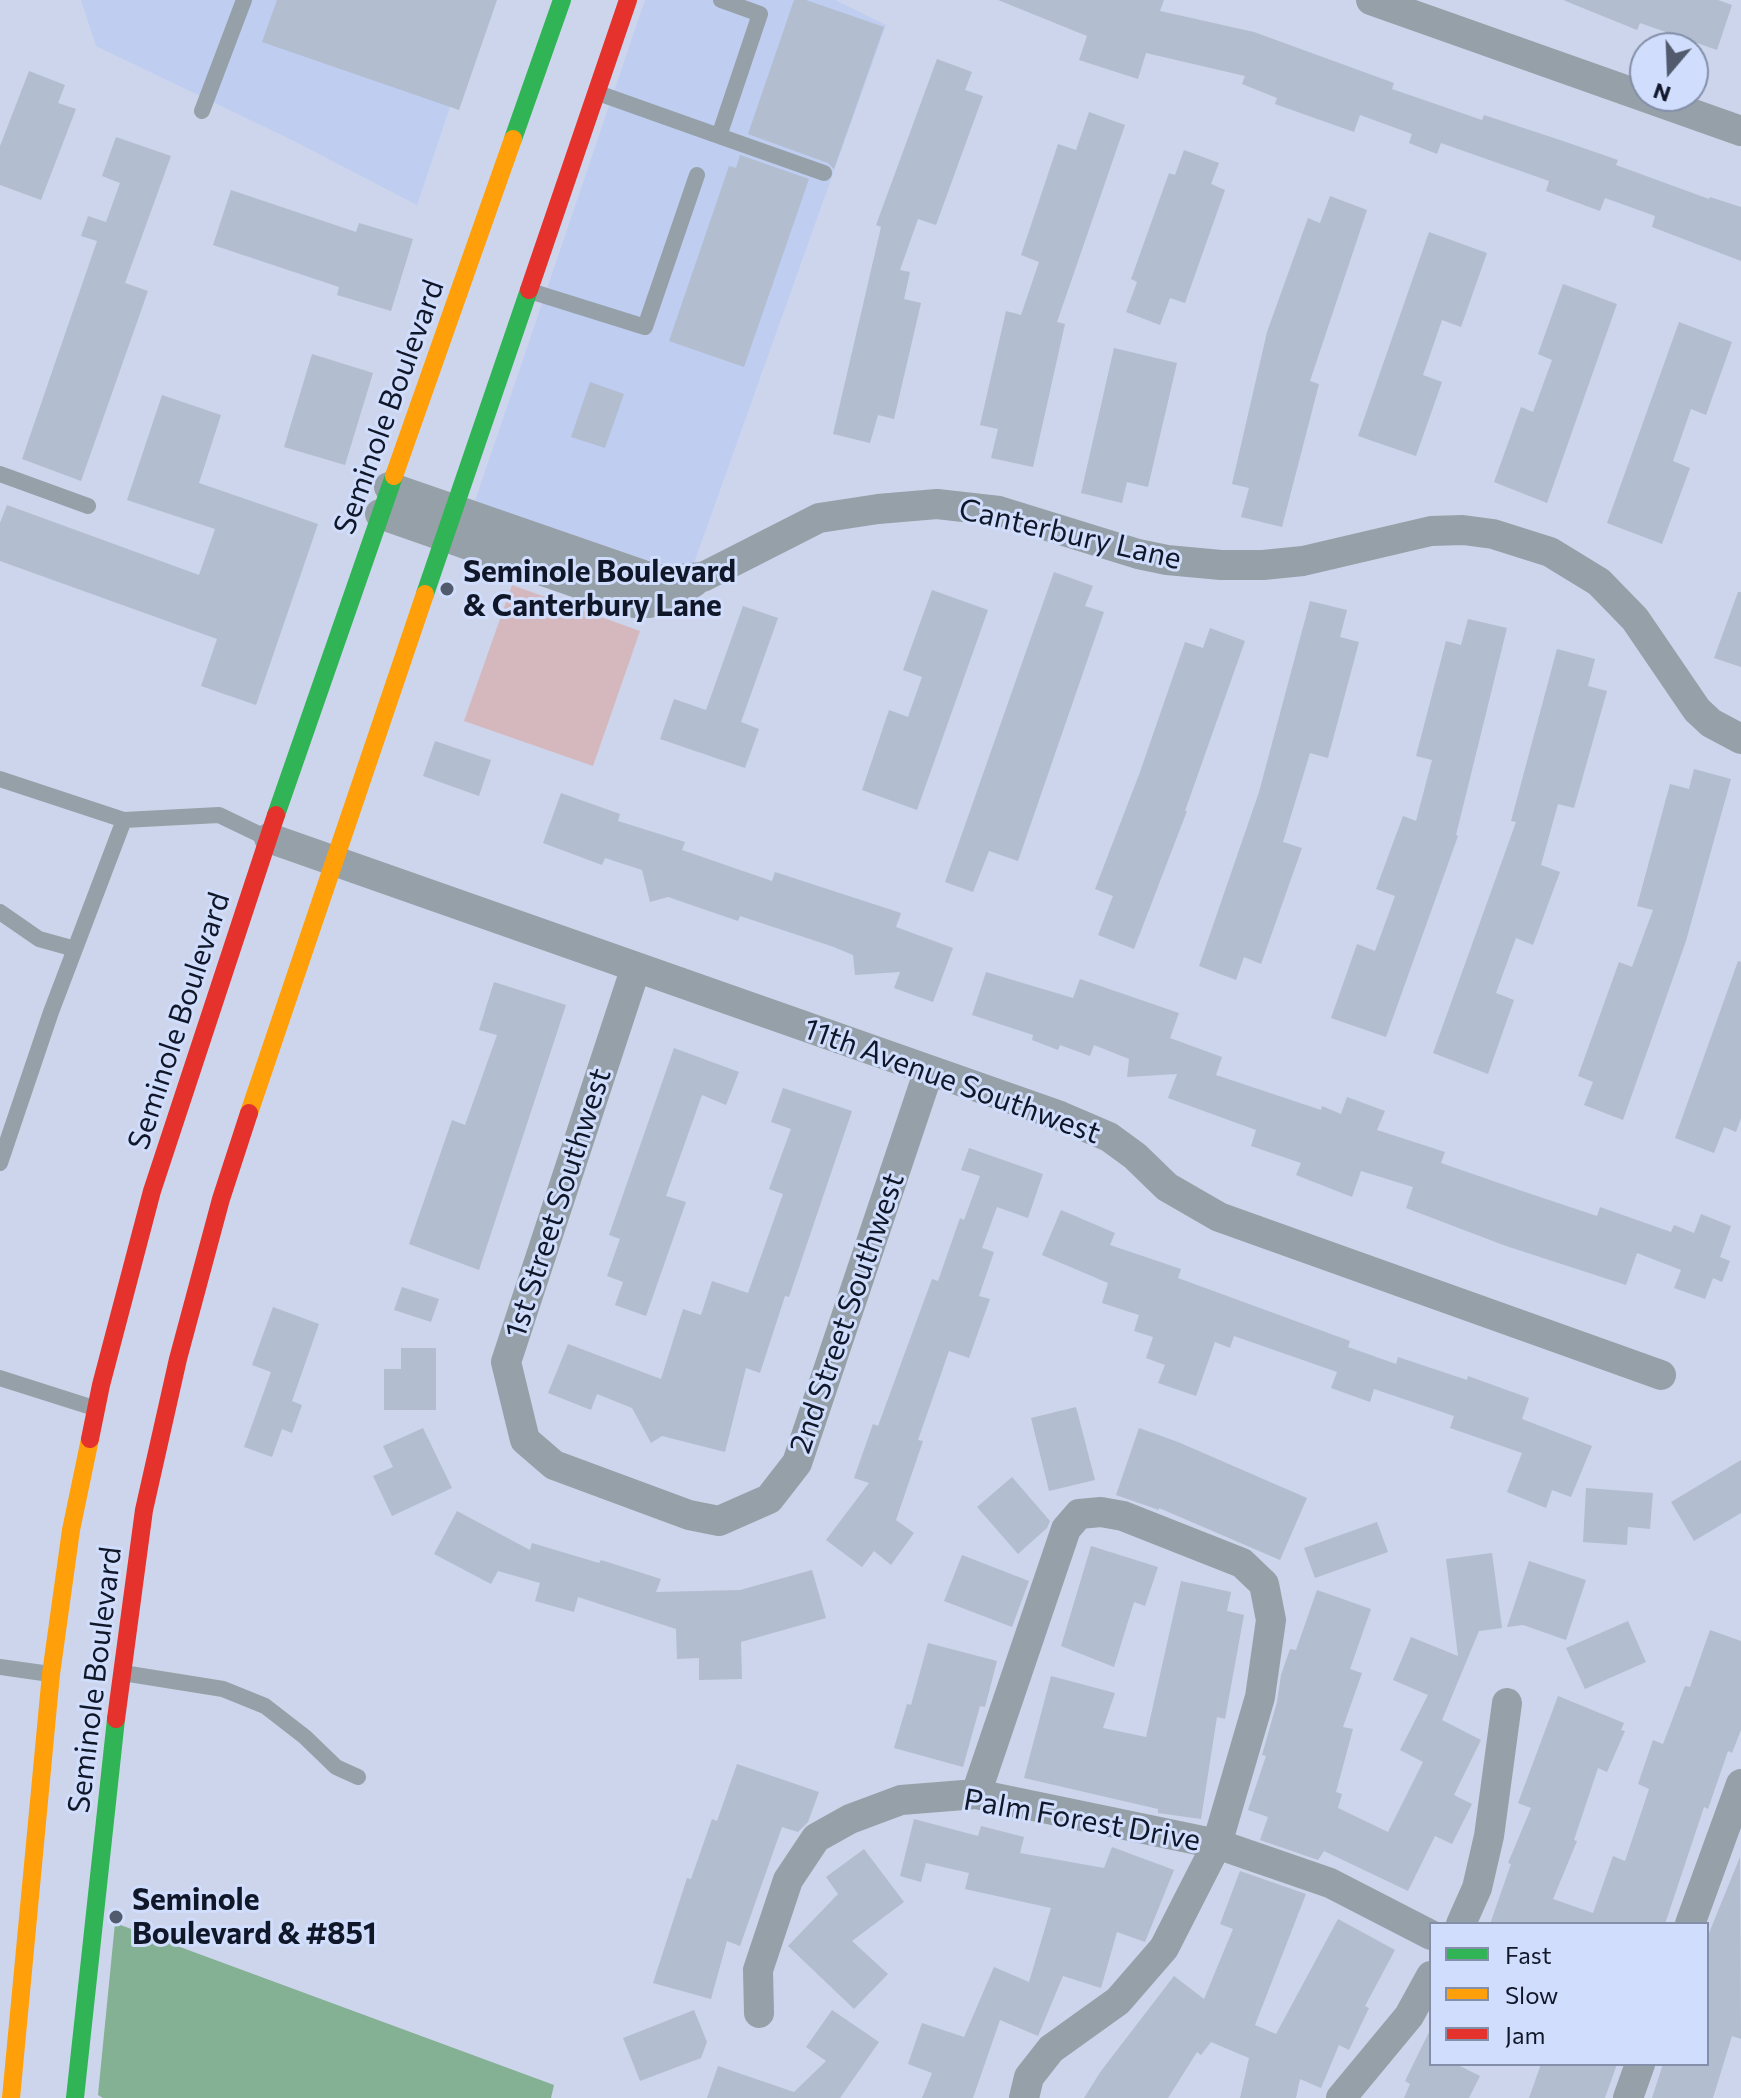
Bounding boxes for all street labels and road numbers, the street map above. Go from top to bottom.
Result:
street label: Seminole Boulevard [326,275,452,539]
street label: Canterbury Lane [955,491,1185,577]
street label: Seminole Boulevard [120,888,238,1154]
street label: 11th Avenue Southwest [799,1011,1105,1151]
street label: 1st Street Southwest [497,1064,619,1342]
street label: 2nd Street Southwest [782,1168,912,1458]
street label: Seminole Boulevard [61,1545,129,1815]
street label: Palm Forest Drive [961,1781,1203,1859]

